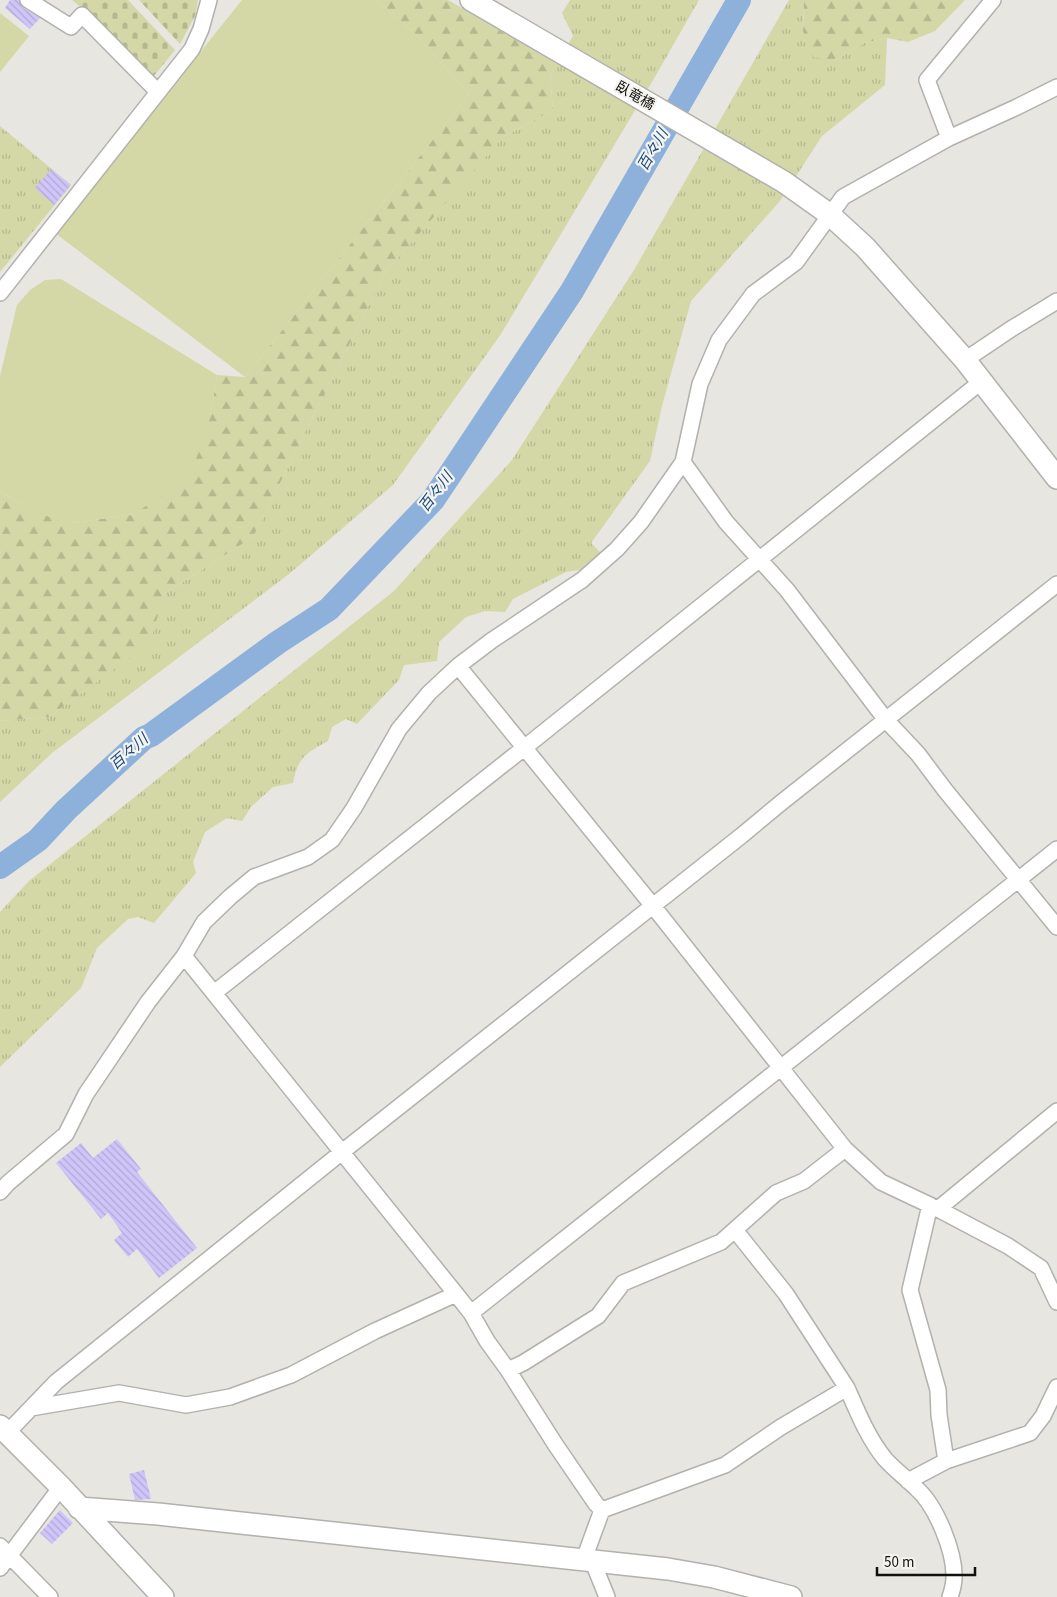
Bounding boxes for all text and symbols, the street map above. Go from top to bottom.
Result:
street label: 臥竜橋 [612,77,658,115]
water label: 百々川 [633,124,674,175]
water label: 百々川 [414,466,459,516]
water label: 百々川 [105,728,154,775]
scale bar [877,1544,974,1576]
text: 50 m [884,1552,914,1573]

